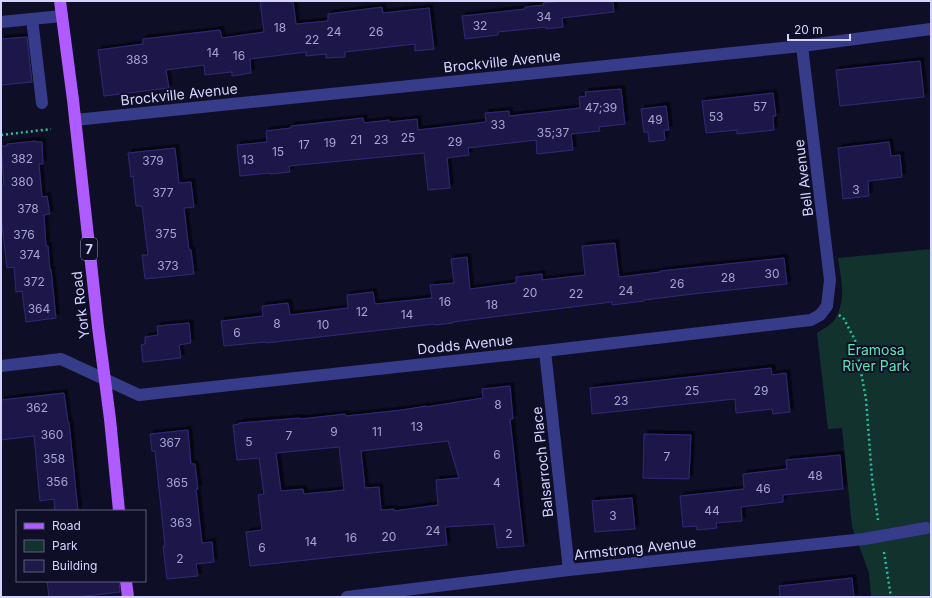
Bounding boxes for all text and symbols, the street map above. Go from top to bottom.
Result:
house number: 34 [536,9,552,24]
scale bar [788,16,850,42]
house number: 32 [473,18,487,33]
house number: 18 [274,20,286,35]
text: 20 m [794,22,823,37]
house number: 24 [327,24,342,39]
house number: 26 [369,24,383,39]
house number: 22 [305,32,319,47]
house number: 14 [207,45,220,60]
street label: Brockville Avenue [443,46,561,76]
house number: 16 [233,48,245,63]
house number: 383 [126,52,148,67]
street label: Brockville Avenue [120,79,238,109]
house number: 57 [753,99,767,114]
house number: 47;39 [585,100,617,115]
house number: 53 [709,109,723,124]
house number: 49 [647,112,663,127]
house number: 33 [491,117,505,132]
house number: 35;37 [537,125,569,140]
house number: 25 [401,130,415,145]
house number: 21 [350,132,362,147]
house number: 23 [374,132,388,147]
house number: 29 [448,134,462,149]
house number: 19 [324,135,336,150]
house number: 17 [298,137,310,152]
street label: Bell Avenue [790,139,816,217]
house number: 15 [272,144,284,159]
house number: 382 [11,151,33,166]
house number: 13 [242,152,254,167]
house number: 379 [142,153,164,168]
house number: 380 [11,174,33,189]
house number: 3 [852,182,860,197]
house number: 377 [152,185,174,200]
house number: 378 [17,201,39,216]
house number: 375 [155,226,177,241]
house number: 376 [13,227,35,242]
road number: 7 [81,238,97,260]
house number: 374 [19,247,41,262]
house number: 373 [157,258,179,273]
house number: 30 [765,266,779,281]
street label: York Road [67,270,93,340]
house number: 28 [721,270,735,285]
house number: 372 [23,274,45,289]
house number: 26 [670,276,684,291]
house number: 24 [619,283,634,298]
house number: 20 [523,285,537,300]
house number: 22 [569,286,583,301]
house number: 16 [439,294,451,309]
house number: 18 [486,297,498,312]
house number: 364 [28,301,51,316]
house number: 12 [356,304,368,319]
house number: 14 [401,307,414,322]
house number: 8 [273,316,281,331]
house number: 10 [317,317,329,332]
house number: 6 [233,325,241,340]
street label: Dodds Avenue [416,331,514,357]
park label: Eramosa River Park [842,341,910,374]
house number: 25 [685,383,699,398]
house number: 29 [754,383,768,398]
house number: 23 [614,393,628,408]
house number: 8 [494,397,502,412]
house number: 362 [26,400,48,415]
street label: Balsarroch Place [528,406,556,518]
house number: 13 [411,419,423,434]
house number: 9 [330,424,338,439]
house number: 11 [372,424,382,439]
house number: 360 [41,427,63,442]
house number: 7 [286,428,293,443]
house number: 5 [245,434,253,449]
house number: 367 [159,435,181,450]
house number: 6 [493,447,501,462]
house number: 7 [664,449,671,464]
house number: 358 [43,451,65,466]
house number: 48 [807,468,823,483]
house number: 356 [46,474,68,489]
house number: 365 [166,475,188,490]
house number: 4 [493,475,501,490]
house number: 46 [755,481,771,496]
house number: 44 [704,503,720,518]
house number: 3 [609,508,617,523]
legend [16,510,146,582]
house number: 363 [170,515,192,530]
text: Road [52,518,81,533]
house number: 24 [426,523,441,538]
house number: 2 [505,526,513,541]
house number: 20 [382,529,396,544]
house number: 16 [345,530,357,545]
street label: Armstrong Avenue [573,533,697,563]
house number: 14 [305,534,318,549]
text: Park [52,538,78,553]
house number: 6 [258,540,266,555]
house number: 2 [176,551,184,566]
text: Building [52,558,97,573]

